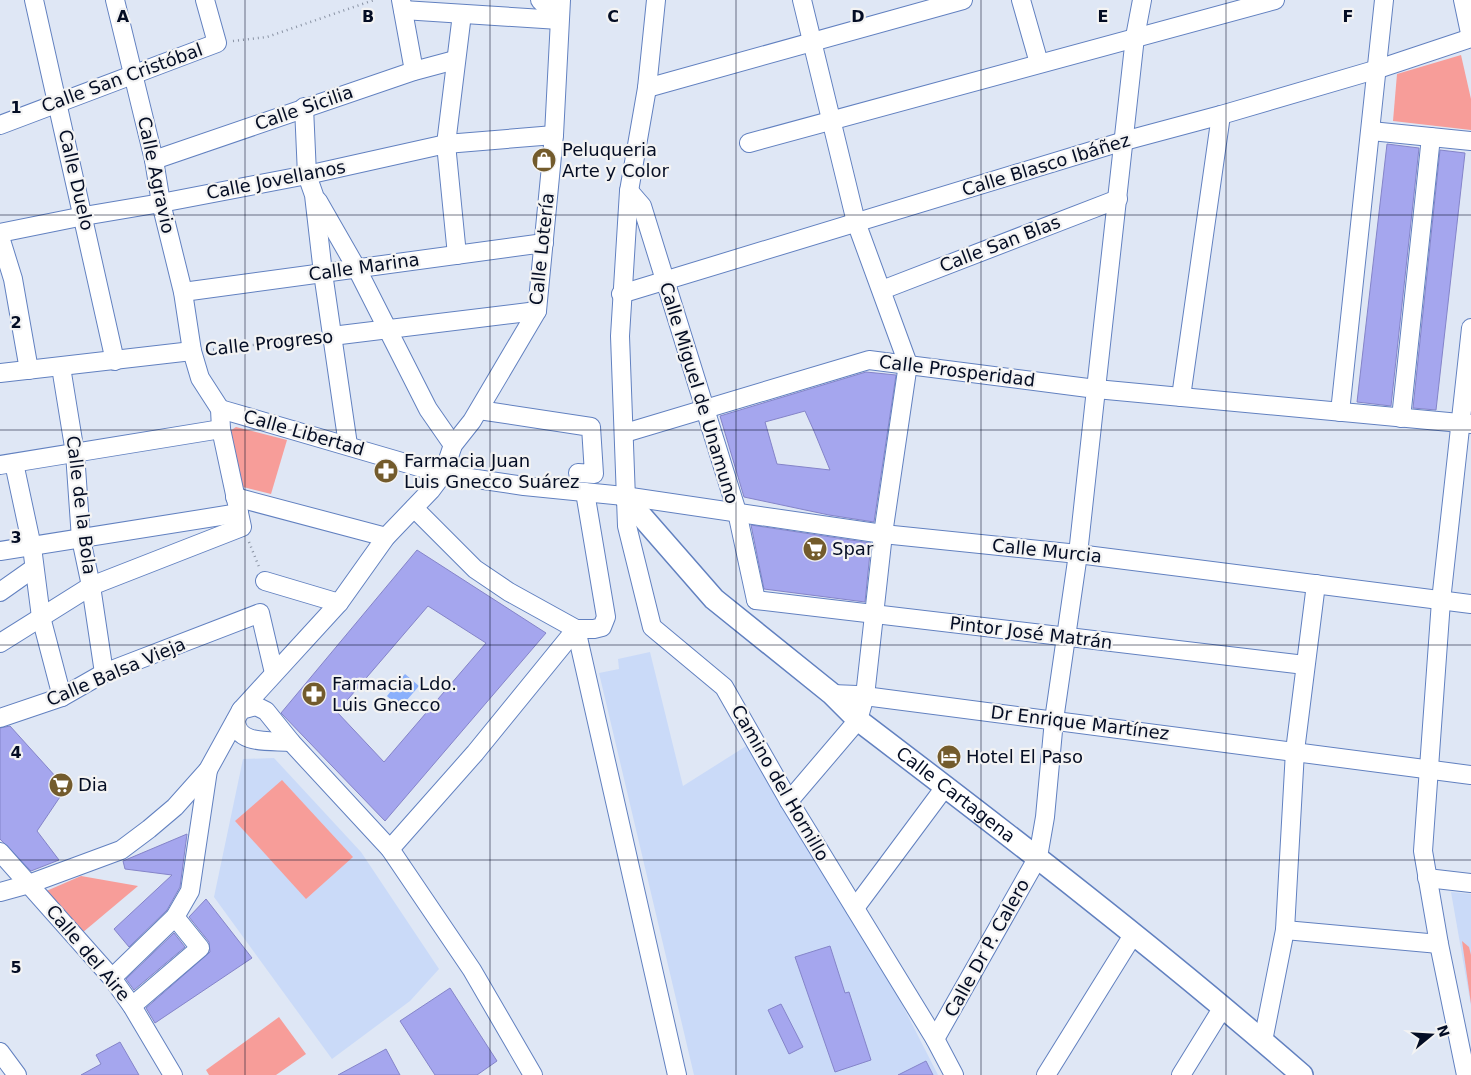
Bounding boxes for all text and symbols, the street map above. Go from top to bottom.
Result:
text: A [117,7,130,26]
text: B [362,7,374,26]
text: C [607,7,619,26]
text: D [851,7,865,26]
text: E [1098,7,1108,26]
text: F [1343,7,1353,26]
street label: Calle San Cristóbal [38,39,205,116]
street label: Calle Sicilia [252,81,356,134]
text: 1 [10,98,22,117]
street label: Calle Agravio [134,114,179,235]
street label: Calle Duelo [55,127,98,232]
street label: Calle Blasco Ibáñez [959,129,1132,200]
place label: Peluqueria Arte y Color [562,139,670,181]
shop icon: Peluqueria Arte y Color [531,147,557,173]
street label: Calle Jovellanos [205,156,347,203]
street label: Calle Lotería [525,192,558,306]
street label: Calle San Blas [936,211,1063,276]
street label: Calle Marina [307,248,421,285]
street label: Calle Miguel de Unamuno [656,279,743,506]
text: 2 [10,313,22,332]
street label: Calle Progreso [204,325,334,360]
street label: Calle Prosperidad [878,351,1036,390]
street label: Calle Libertad [241,405,367,460]
street label: Calle de la Bola [63,434,100,576]
place label: Farmacia Juan Luis Gnecco Suárez [404,450,580,492]
pharmacy icon: Farmacia Juan Luis Gnecco Suárez [373,458,399,484]
text: 3 [10,528,22,547]
street label: Calle Murcia [991,534,1103,567]
supermarket icon: Spar [802,536,828,562]
place label: Spar [832,538,874,559]
street label: Pintor José Matrán [948,612,1114,653]
street label: Calle Balsa Vieja [43,633,188,710]
place label: Farmacia Ldo. Luis Gnecco [332,673,457,715]
pharmacy icon: Farmacia Ldo. Luis Gnecco [301,681,327,707]
street label: Camino del Hornillo [727,701,834,864]
street label: Dr Enrique Martínez [990,701,1171,744]
street label: Calle Cartagena [892,742,1020,847]
text: 4 [10,743,22,762]
hotel icon: Hotel El Paso [936,744,962,770]
place label: Hotel El Paso [966,746,1083,767]
supermarket icon: Dia [48,772,74,798]
place label: Dia [78,774,108,795]
street label: Calle Dr P. Calero [940,875,1033,1020]
street label: Calle del Aire [42,900,135,1005]
text: 5 [10,958,22,977]
north arrow [1406,1010,1456,1060]
text: N [1434,1023,1453,1039]

